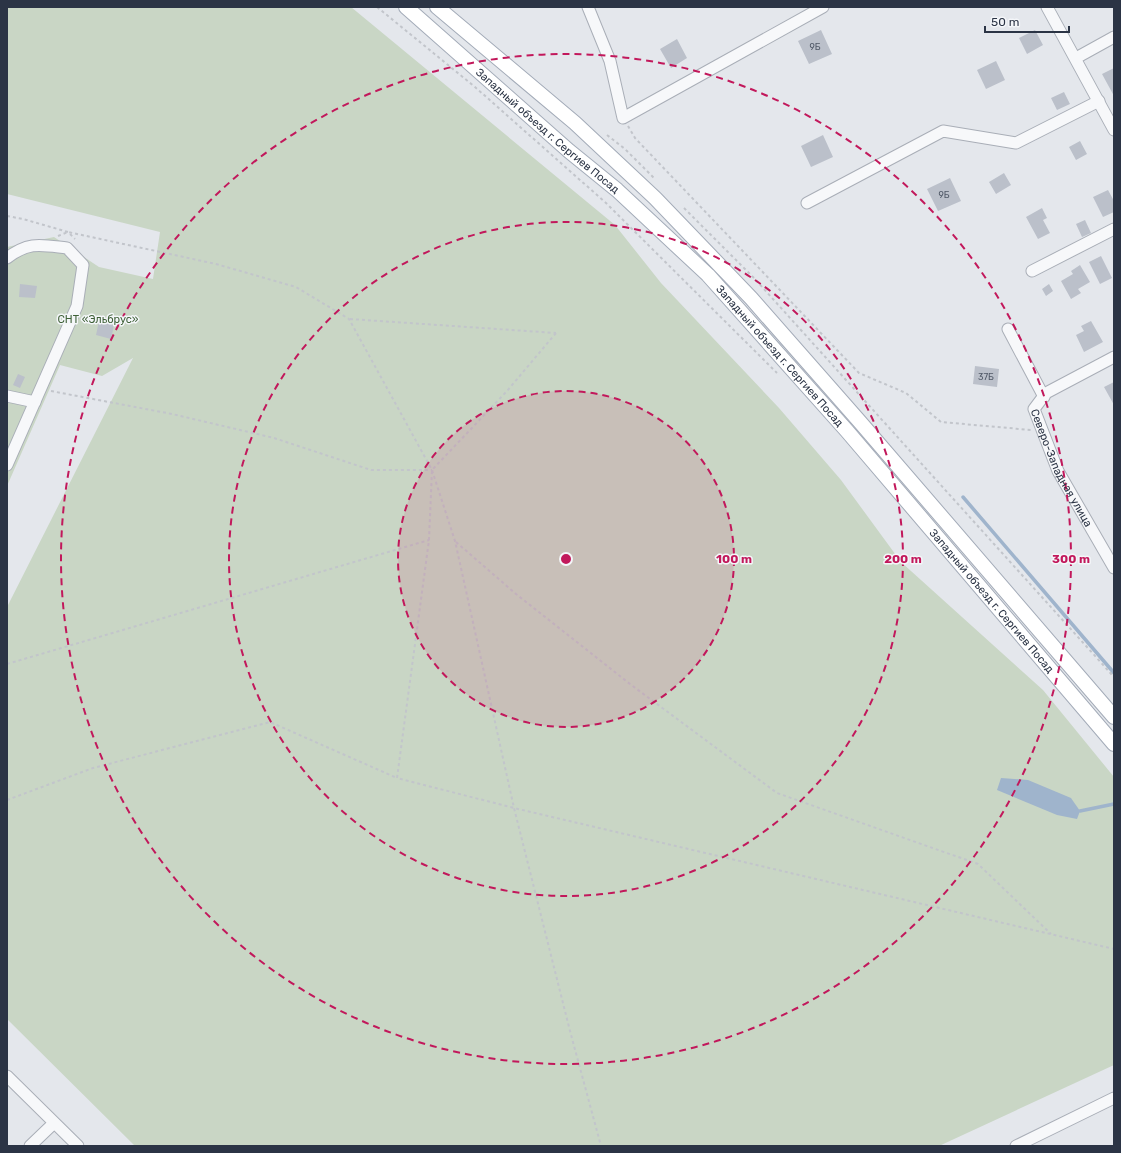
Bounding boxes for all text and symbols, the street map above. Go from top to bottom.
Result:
scale bar [985,8,1069,34]
text: 50 m [991,15,1019,29]
house number: 9Б [809,42,821,52]
street label: Западный объезд г. Сергиев Посад [473,66,622,196]
house number: 9Б [938,190,950,200]
street label: Западный объезд г. Сергиев Посад [713,283,846,430]
park label: СНТ «Эльбрус» [57,313,139,326]
house number: 37Б [978,372,994,382]
street label: Северо-Западная улица [1028,407,1095,529]
street label: Западный объезд г. Сергиев Посад [926,527,1057,676]
centre of rings [559,552,573,566]
text: 100 m [716,552,752,566]
text: 200 m [884,552,922,566]
text: 300 m [1052,552,1090,566]

